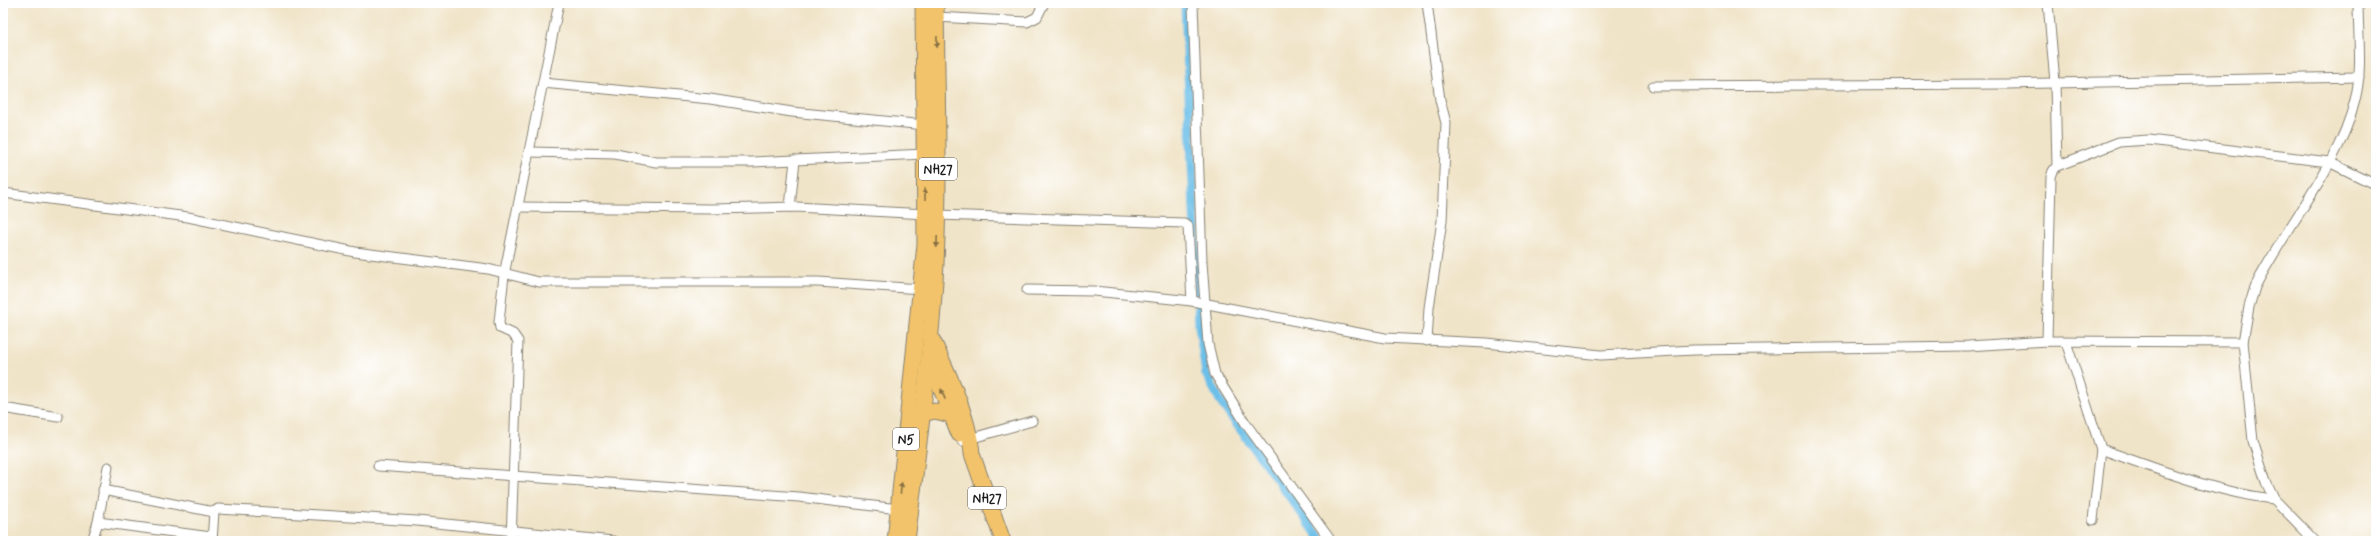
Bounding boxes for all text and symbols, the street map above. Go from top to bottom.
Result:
one-way arrow [934,36,940,49]
road number: NH27 [919,158,957,180]
one-way arrow [922,188,929,200]
one-way arrow [933,236,940,248]
one-way arrow [940,388,946,400]
road number: N5 [893,428,919,450]
one-way arrow [897,482,904,494]
road number: NH27 [968,487,1006,509]

